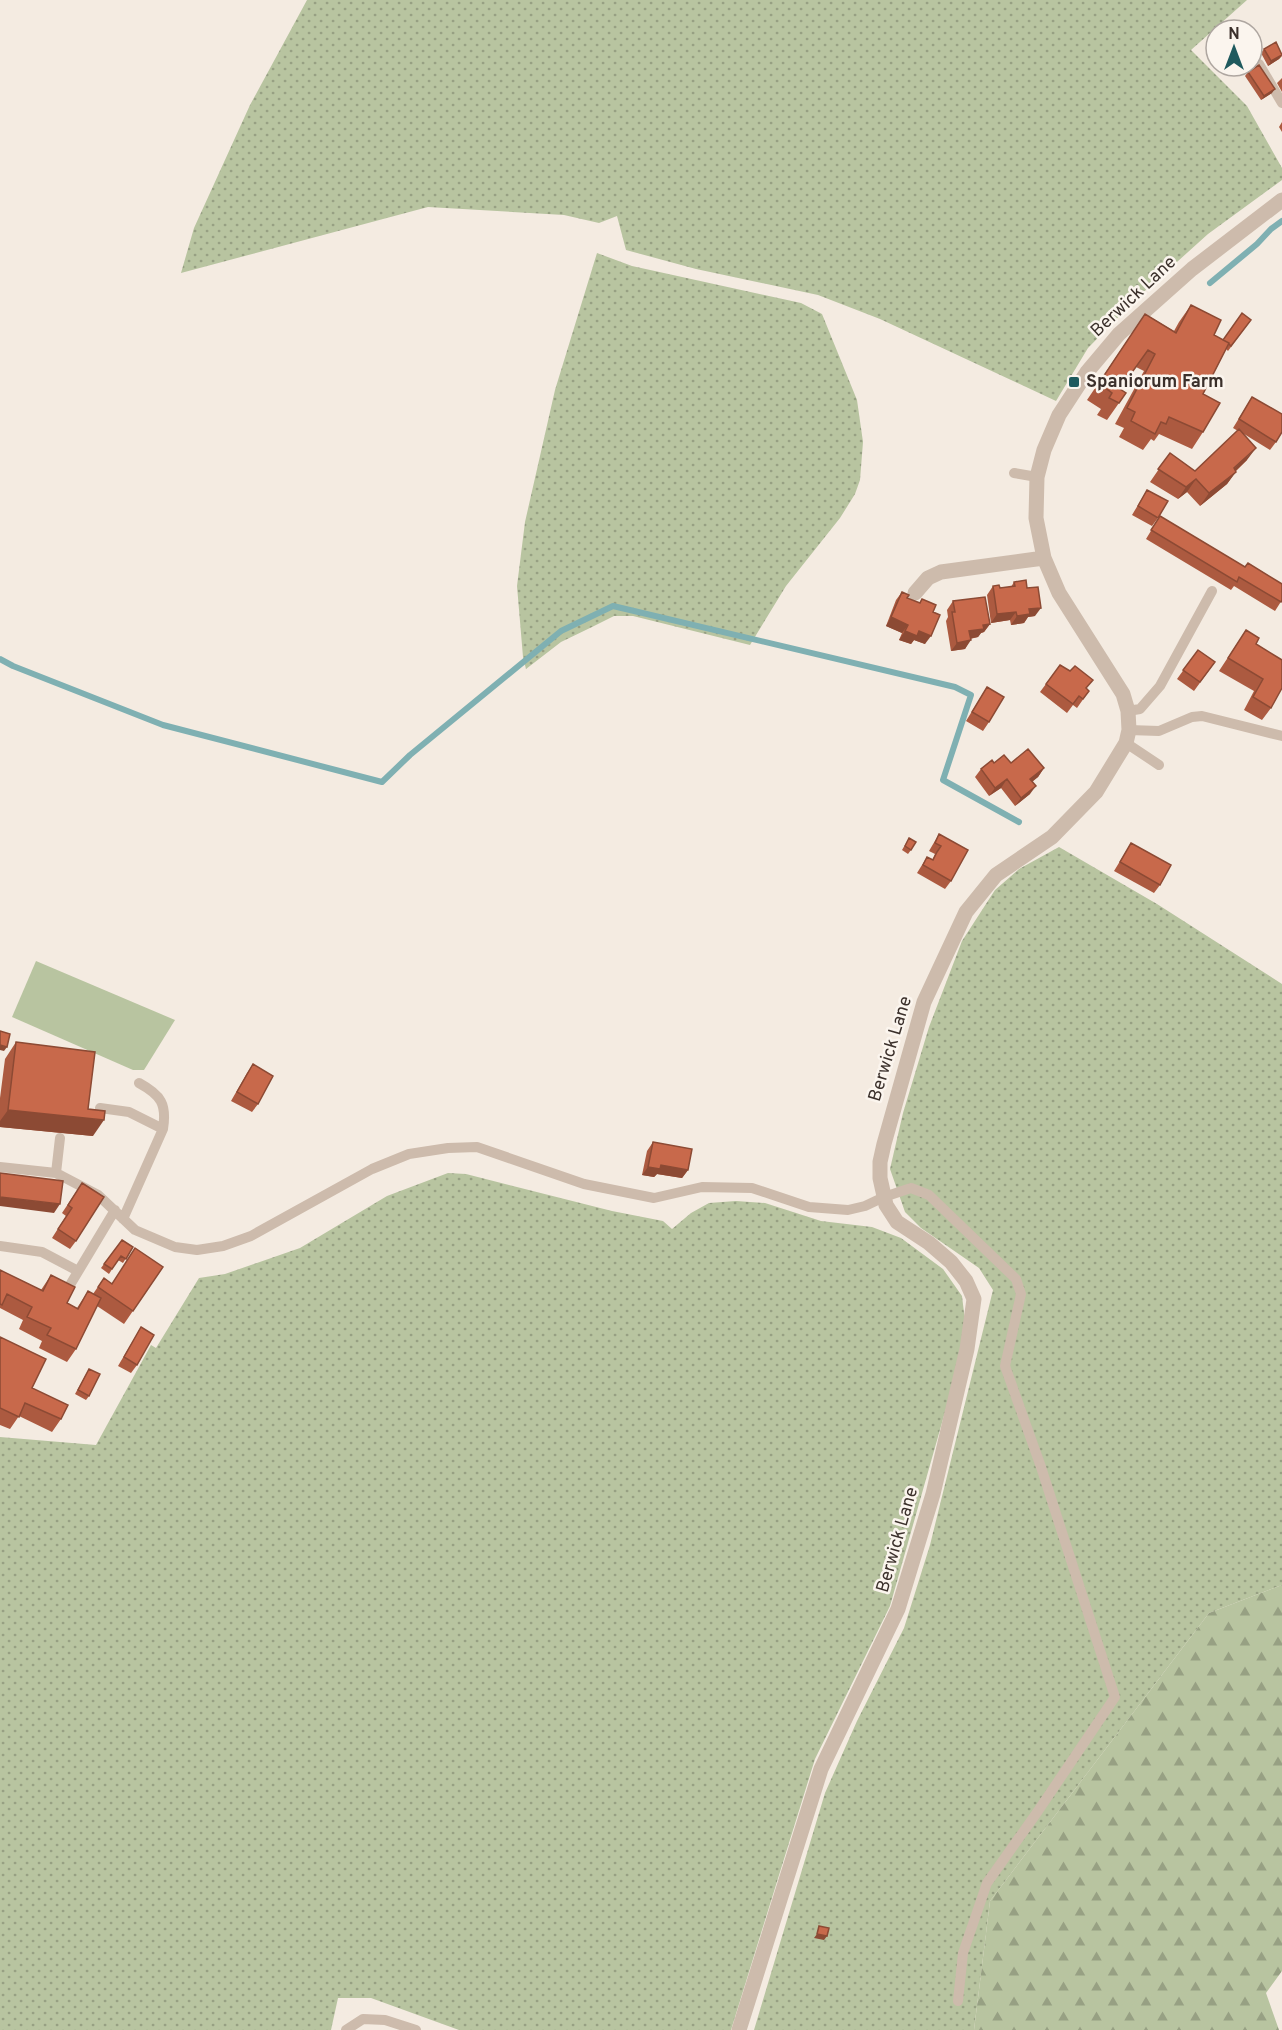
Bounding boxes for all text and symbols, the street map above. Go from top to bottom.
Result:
north arrow [1204,18,1264,78]
text: N [1228,25,1240,45]
street label: Berwick Lane [1086,251,1182,343]
place label: Spaniorum Farm [1086,371,1224,394]
marker: Spaniorum Farm [1067,375,1081,389]
street label: Berwick Lane [864,994,918,1104]
street label: Berwick Lane [872,1484,924,1596]

